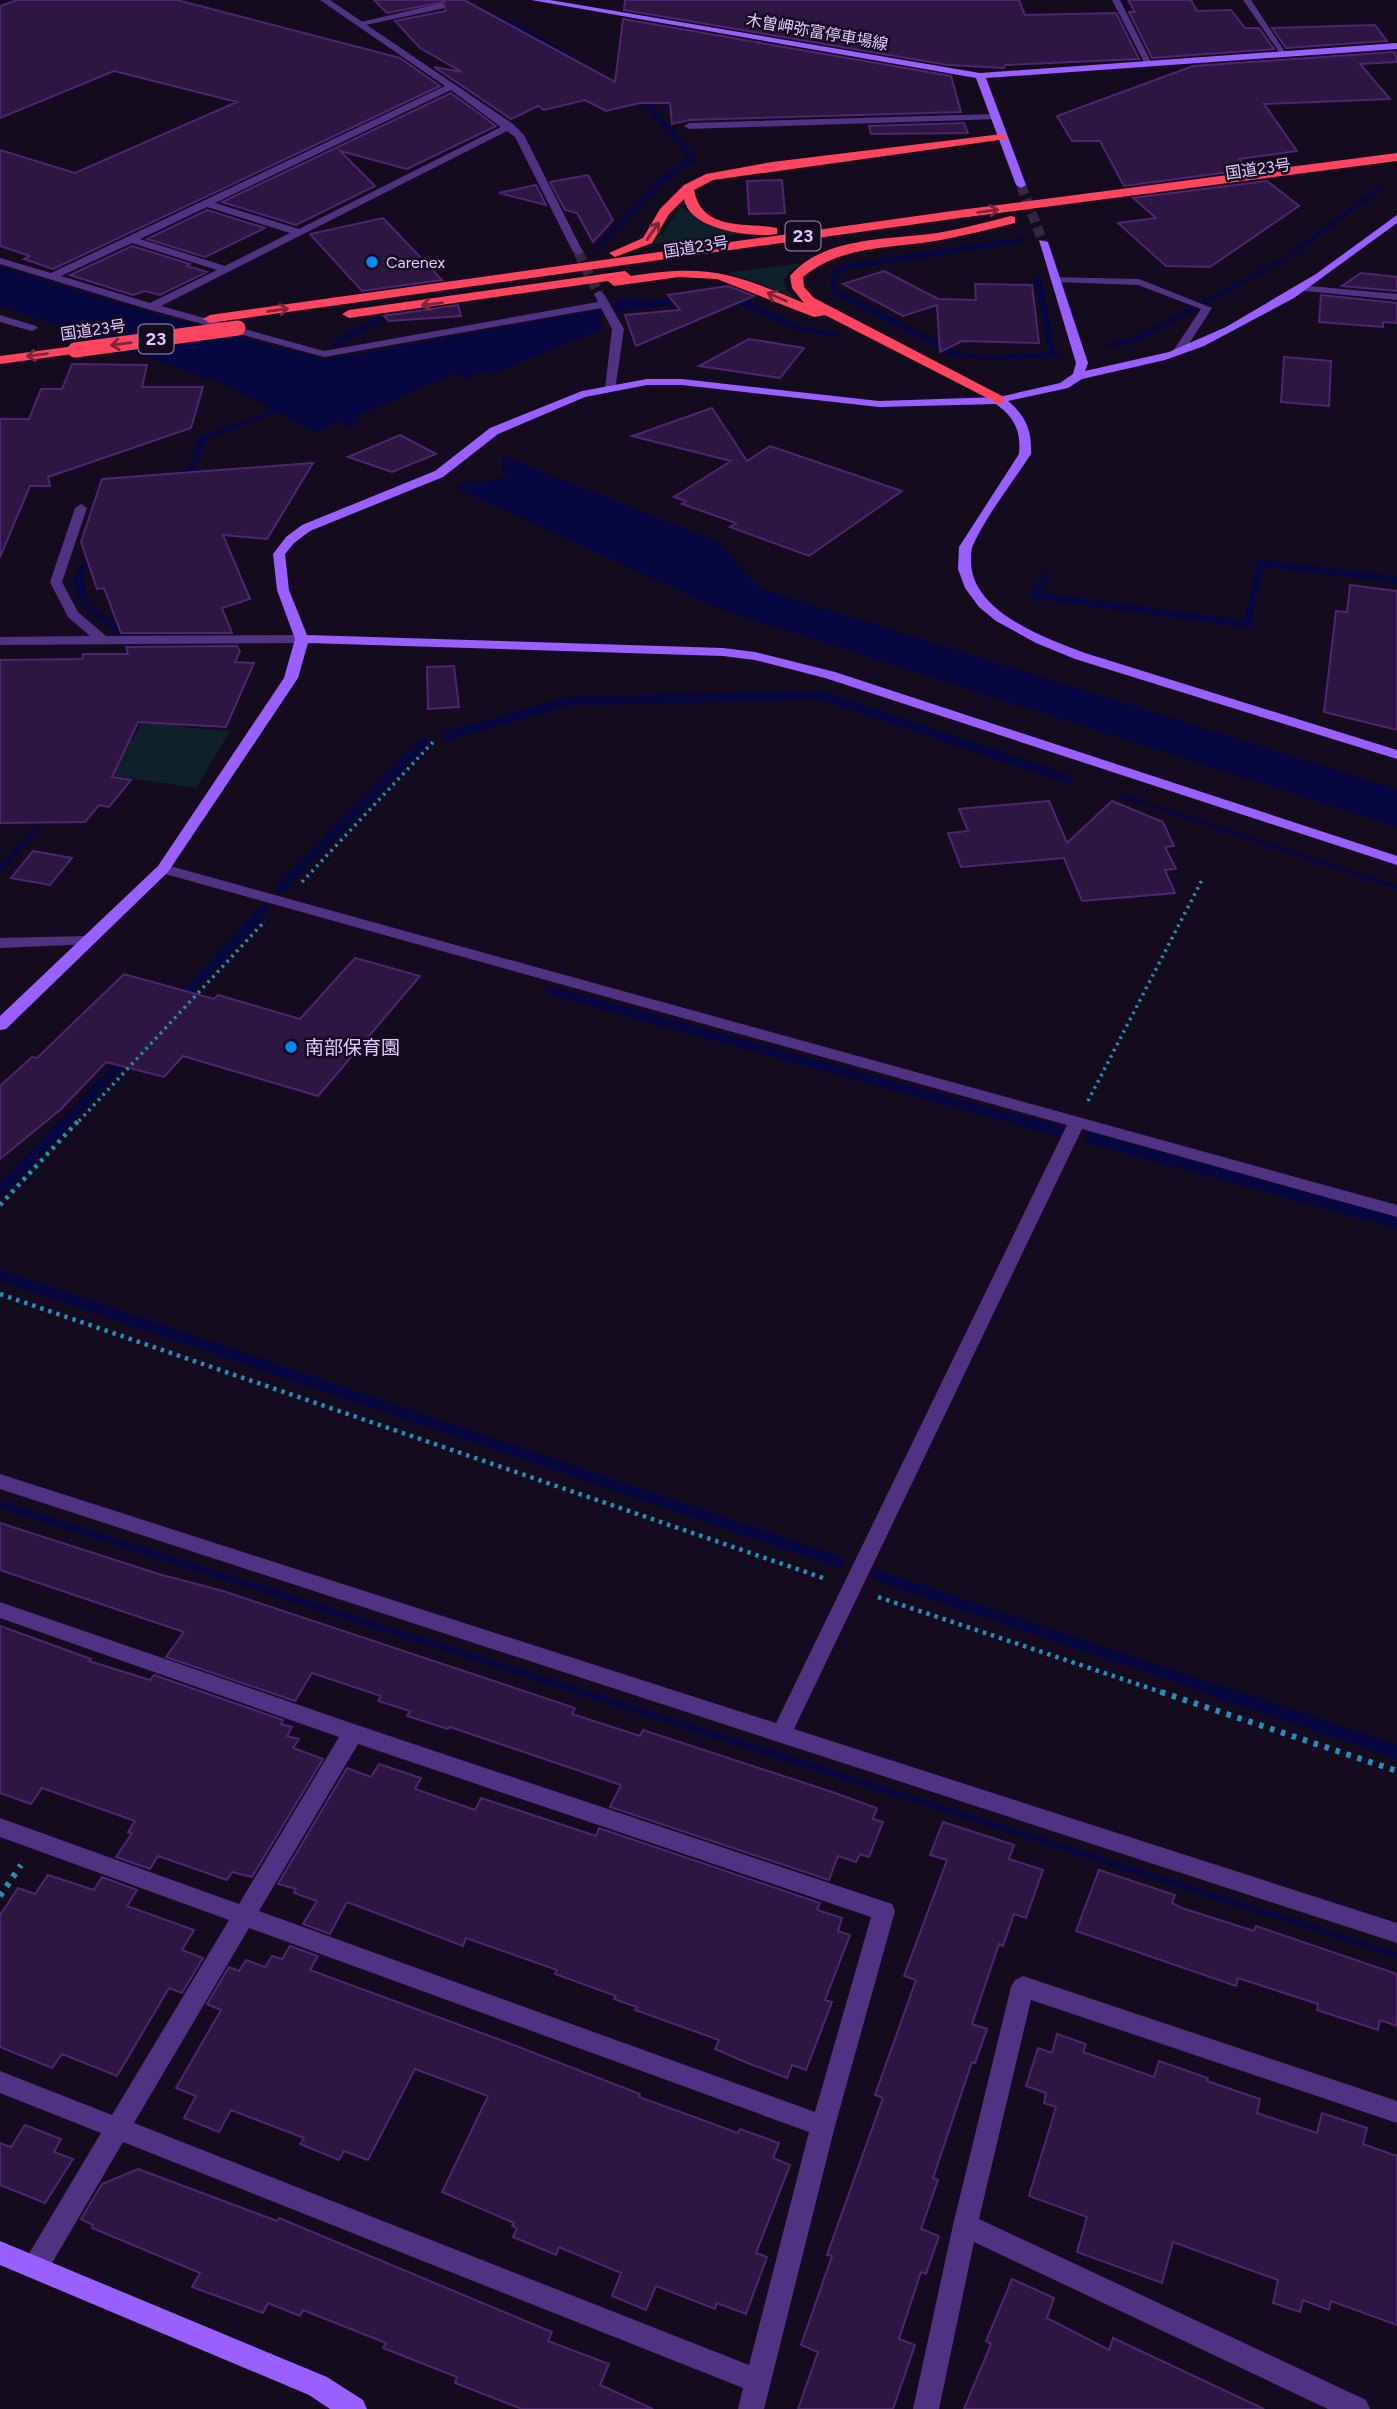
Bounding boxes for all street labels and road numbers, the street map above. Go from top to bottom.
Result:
street label: 木曽岬弥富停車場線 [744,10,890,54]
street label: 国道23号 [1224,155,1292,183]
road number: 23 [786,222,820,250]
street label: 国道23号 [662,232,730,262]
street label: 国道23号 [59,316,127,344]
road number: 23 [138,324,174,354]

